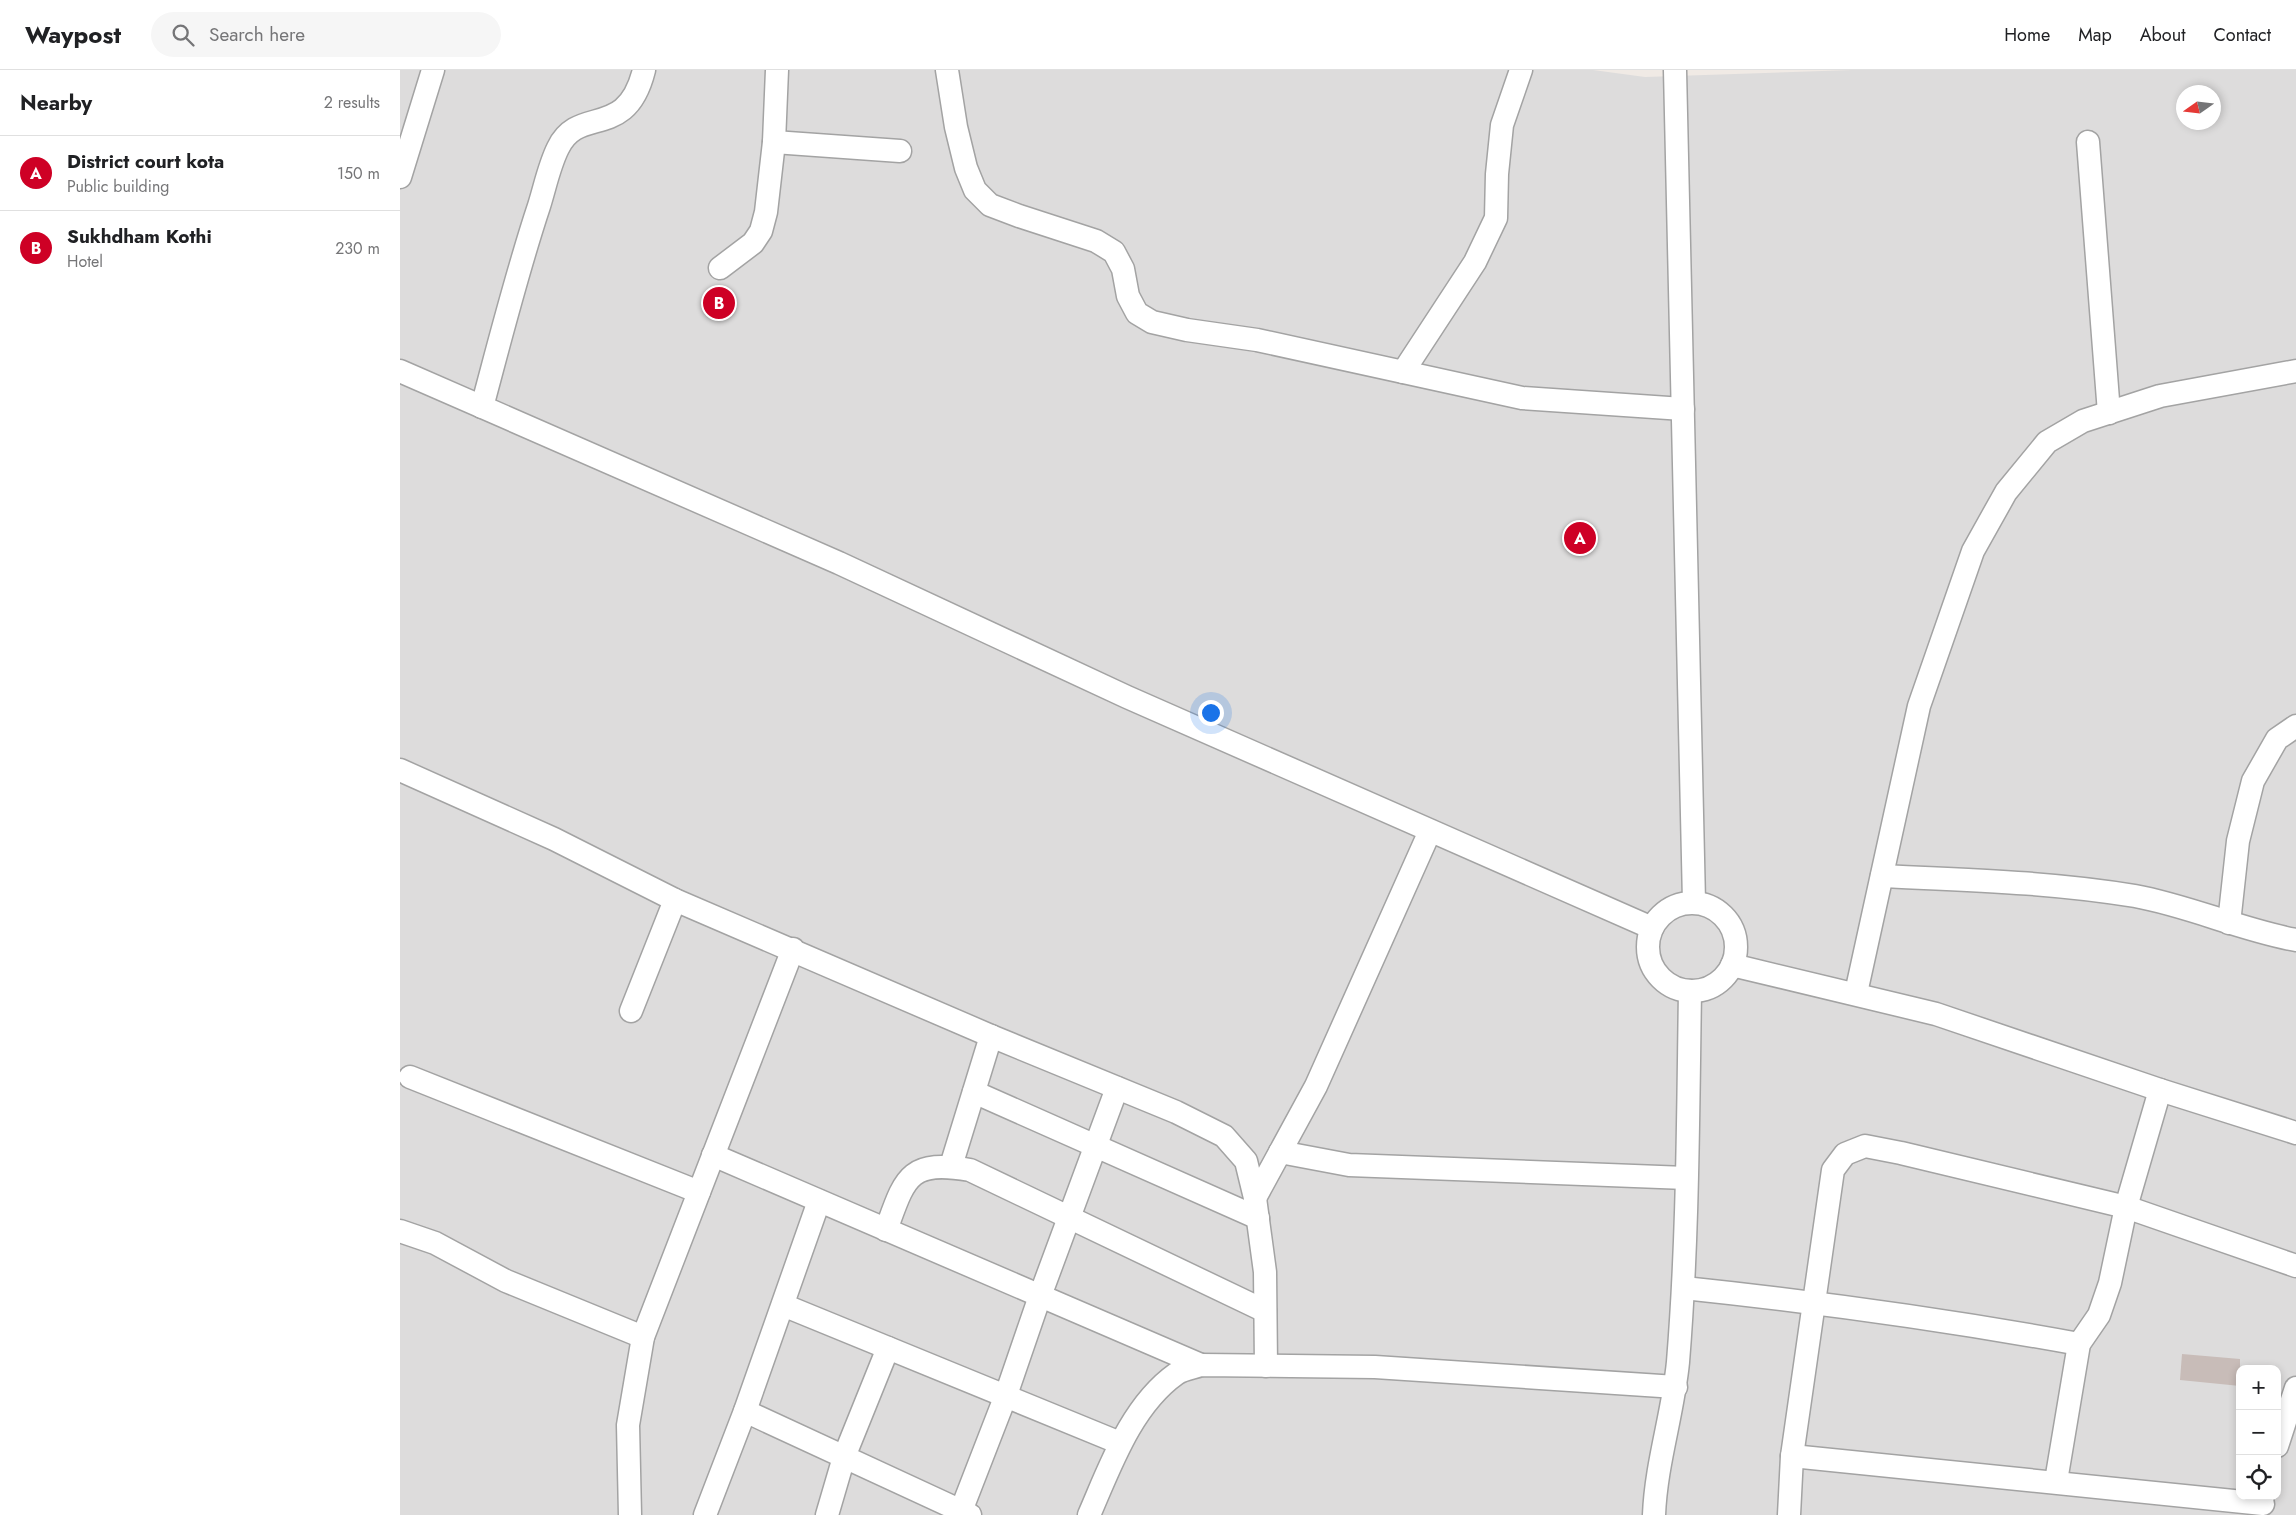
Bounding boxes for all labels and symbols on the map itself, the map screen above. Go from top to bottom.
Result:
north arrow [2176,85,2221,130]
pin: B [703,284,735,322]
pin: A [1564,519,1596,557]
your location [1198,700,1224,726]

